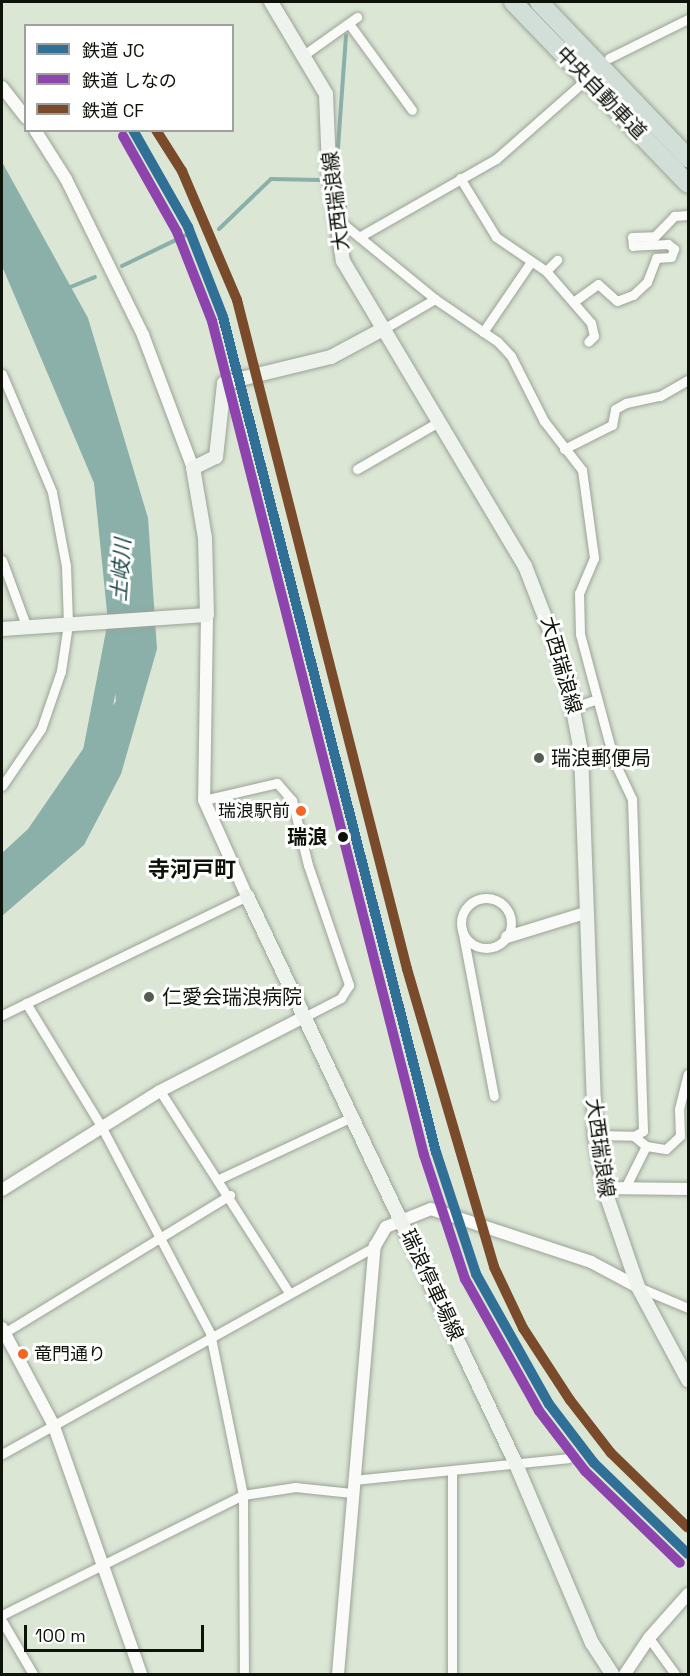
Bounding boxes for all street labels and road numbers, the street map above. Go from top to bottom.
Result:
street label: 中央自動車道 [551,42,651,144]
street label: 大西瑞浪線 [318,150,354,252]
street label: 大西瑞浪線 [536,614,586,716]
street label: 大西瑞浪線 [581,1097,619,1199]
street label: 瑞浪停車場線 [396,1226,468,1344]

